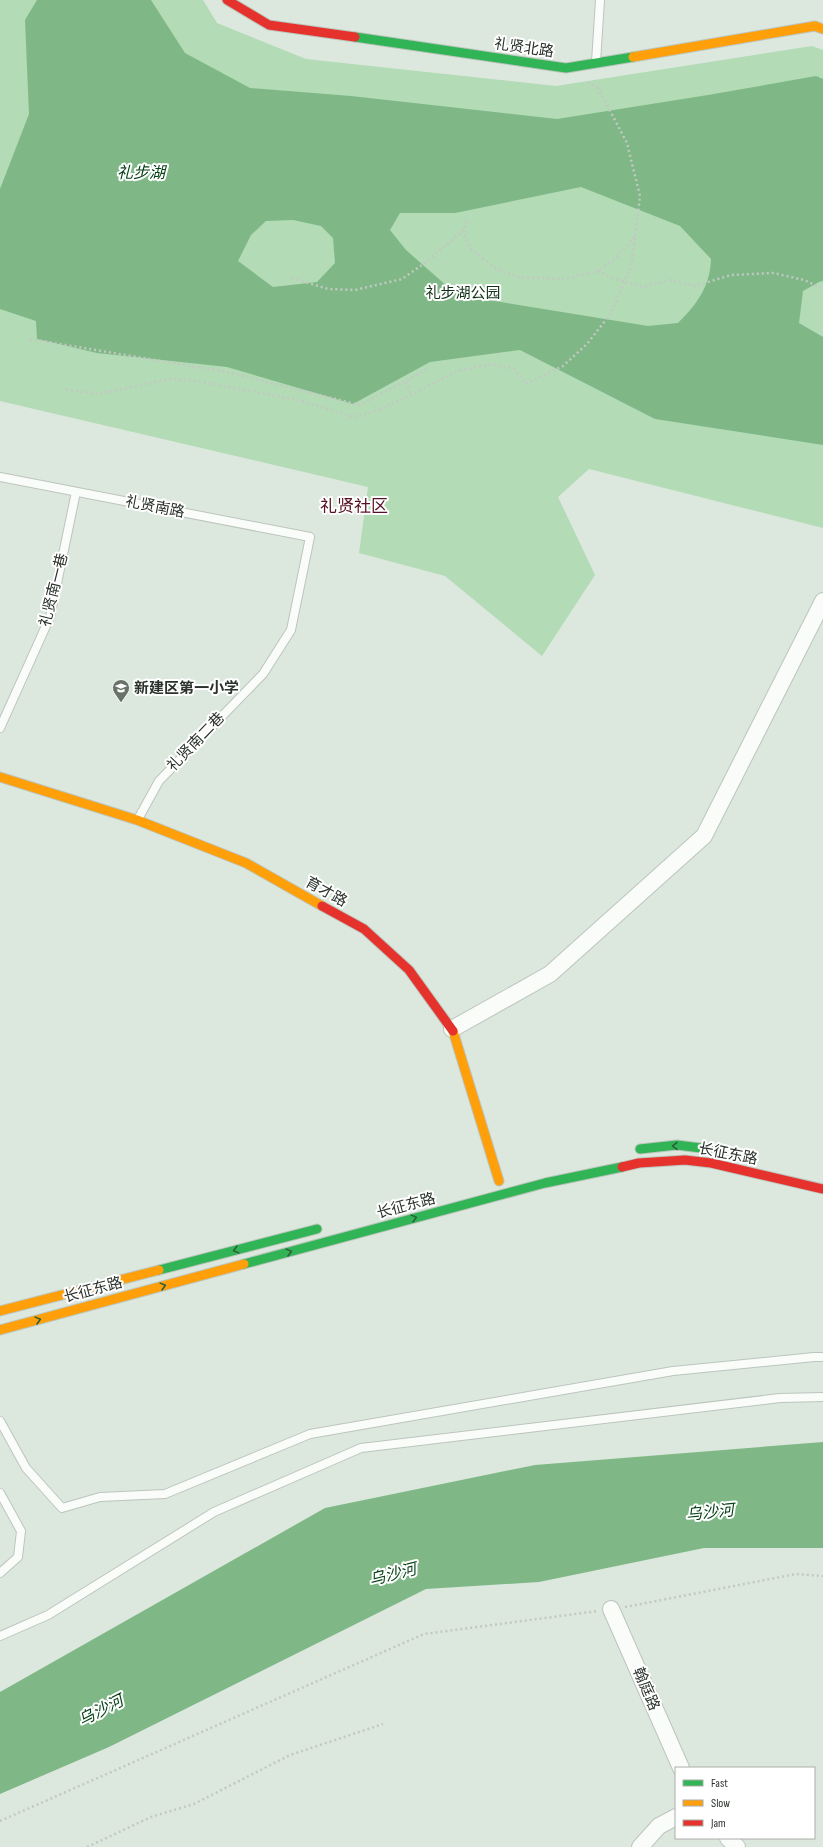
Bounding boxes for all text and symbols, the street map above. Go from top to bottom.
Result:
street label: 礼贤北路 [493,34,555,62]
water label: 礼步湖 [117,164,168,183]
park label: 礼步湖公园 [425,284,501,303]
street label: 礼贤南路 [124,492,186,522]
district label: 礼贤社区 [320,497,388,517]
street label: 礼贤南一巷 [36,551,72,629]
school or university icon: 新建区第一小学 [111,678,131,703]
place label: 新建区第一小学 [134,679,239,698]
street label: 礼贤南二巷 [163,708,229,776]
street label: 育才路 [302,873,350,911]
street label: 长征东路 [697,1139,759,1169]
one-way arrow [672,1142,678,1150]
street label: 长征东路 [375,1189,437,1223]
one-way arrow [410,1214,417,1223]
one-way arrow [233,1245,240,1254]
one-way arrow [285,1248,292,1257]
street label: 长征东路 [62,1273,124,1307]
one-way arrow [159,1282,166,1291]
one-way arrow [34,1316,41,1325]
water label: 乌沙河 [685,1501,738,1525]
water label: 乌沙河 [367,1559,421,1590]
street label: 翰庭路 [628,1665,664,1713]
water label: 乌沙河 [75,1690,129,1730]
legend [675,1767,815,1839]
text: Fast [711,1776,728,1791]
text: Slow [711,1796,730,1811]
text: Jam [710,1816,726,1831]

